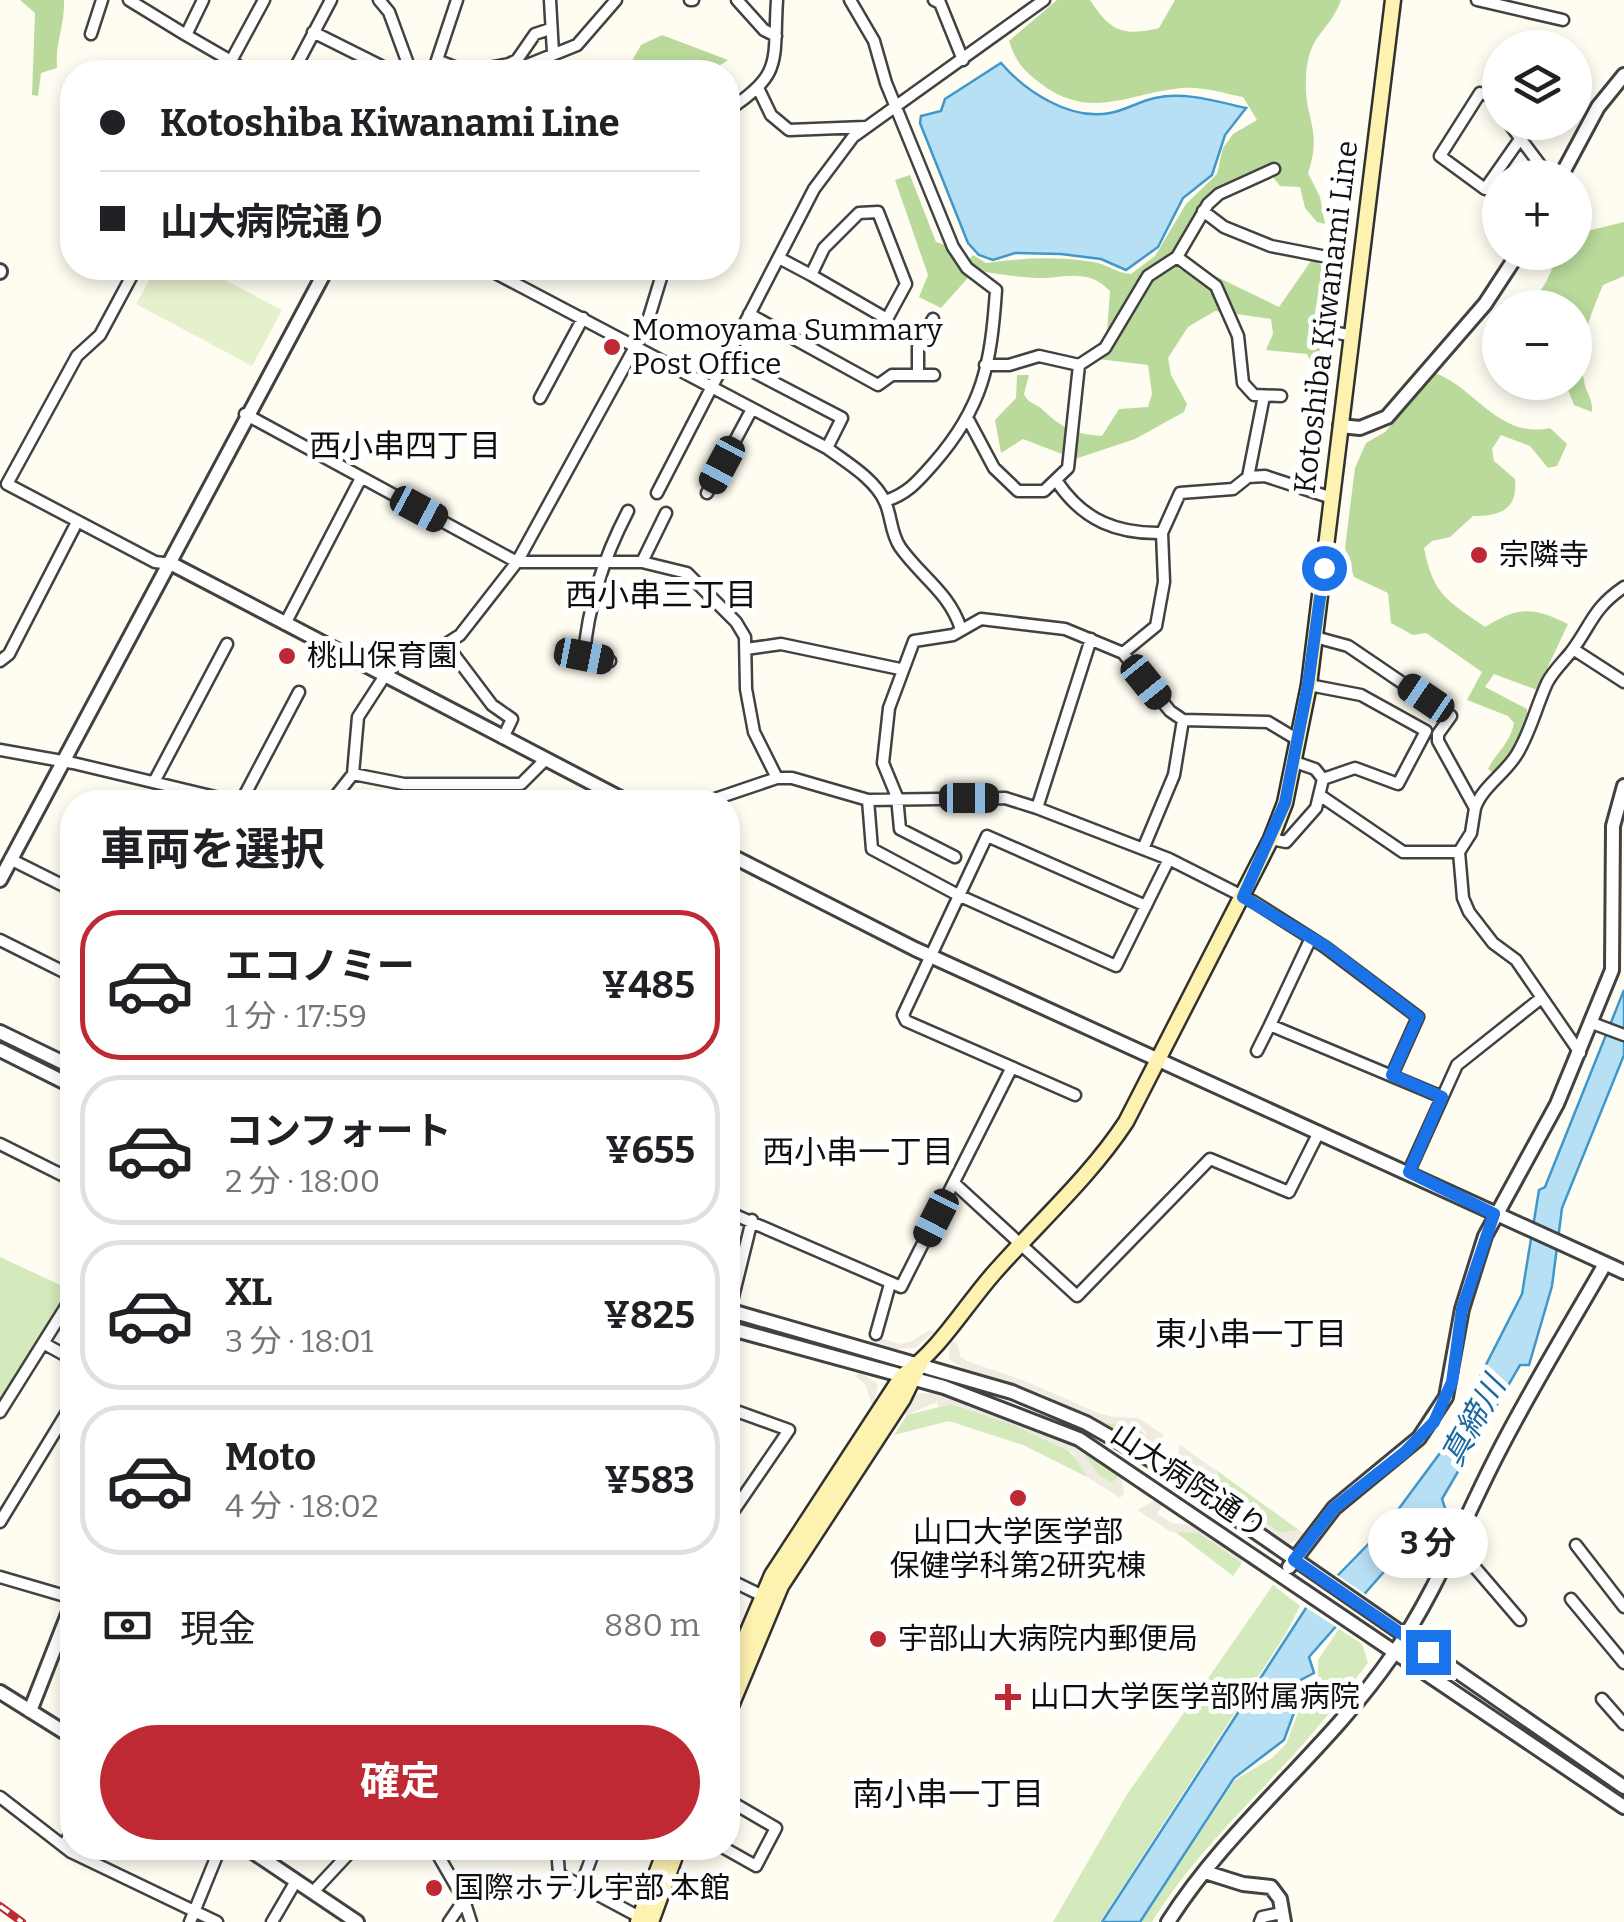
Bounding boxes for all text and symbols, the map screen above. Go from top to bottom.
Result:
map controls [1482,30,1592,400]
button: layers [1482,30,1592,140]
text: Kotoshiba Kiwanami Line [160,100,620,146]
street label: Kotoshiba Kiwanami Line [1287,139,1365,495]
button: + [1482,160,1592,270]
text: 山大病院通り [160,199,388,245]
button: − [1482,290,1592,400]
place label: Momoyama Summary Post Office [632,312,943,382]
marker: Momoyama Summary Post Office [601,336,623,358]
district label: 西小串四丁目 [309,427,501,465]
car [695,431,749,499]
car [385,482,453,536]
place label: 宗隣寺 [1499,537,1589,573]
marker: 宗隣寺 [1468,544,1490,566]
route start [1302,546,1347,591]
district label: 西小串三丁目 [565,576,757,614]
car [552,636,616,676]
place label: 桃山保育園 [307,638,457,674]
marker: 桃山保育園 [276,645,298,667]
car [1115,649,1177,715]
car [1393,669,1459,727]
car [939,783,999,813]
text: 車両を選択 [100,823,325,877]
icon: car [105,940,195,1030]
text: エコノミー [225,943,415,989]
text: ¥485 [602,962,695,1008]
text: 1 分 · 17:59 [225,997,367,1035]
icon: car [105,1105,195,1195]
text: コンフォート [225,1108,452,1154]
text: ¥655 [605,1127,695,1173]
district label: 西小串一丁目 [762,1133,954,1171]
text: 2 分 · 18:00 [225,1162,380,1200]
car [909,1184,963,1252]
text: XL [225,1269,272,1315]
icon: car [105,1270,195,1360]
text: ¥825 [604,1292,695,1338]
district label: 東小串一丁目 [1155,1315,1347,1353]
text: 3 分 · 18:01 [225,1322,374,1360]
water label: 真締川 [1433,1367,1514,1472]
street label: 山大病院通り [1104,1416,1274,1546]
text: Moto [225,1434,316,1480]
icon: car [105,1435,195,1525]
text: ¥583 [604,1457,695,1503]
text: 4 分 · 18:02 [225,1487,379,1525]
marker: 山口大学医学部 保健学科第2研究棟 [1007,1487,1029,1509]
callout: 3 分 [1368,1507,1488,1577]
place label: 山口大学医学部 保健学科第2研究棟 [890,1514,1146,1584]
text: 3 分 [1400,1524,1456,1562]
icon: cash [100,1598,155,1653]
text: 現金 [180,1606,256,1652]
text: 880 m [604,1606,700,1644]
place label: 宇部山大病院内郵便局 [898,1621,1198,1657]
marker: 宇部山大病院内郵便局 [867,1628,889,1650]
route end [1406,1630,1451,1675]
place label: 山口大学医学部附属病院 [1030,1679,1360,1715]
marker: 山口大学医学部附属病院 [995,1684,1021,1710]
button: 確定 [100,1725,700,1840]
district label: 南小串一丁目 [852,1775,1044,1813]
place label: 国際ホテル宇部 本館 [454,1870,730,1906]
marker: 国際ホテル宇部 本館 [423,1877,445,1899]

